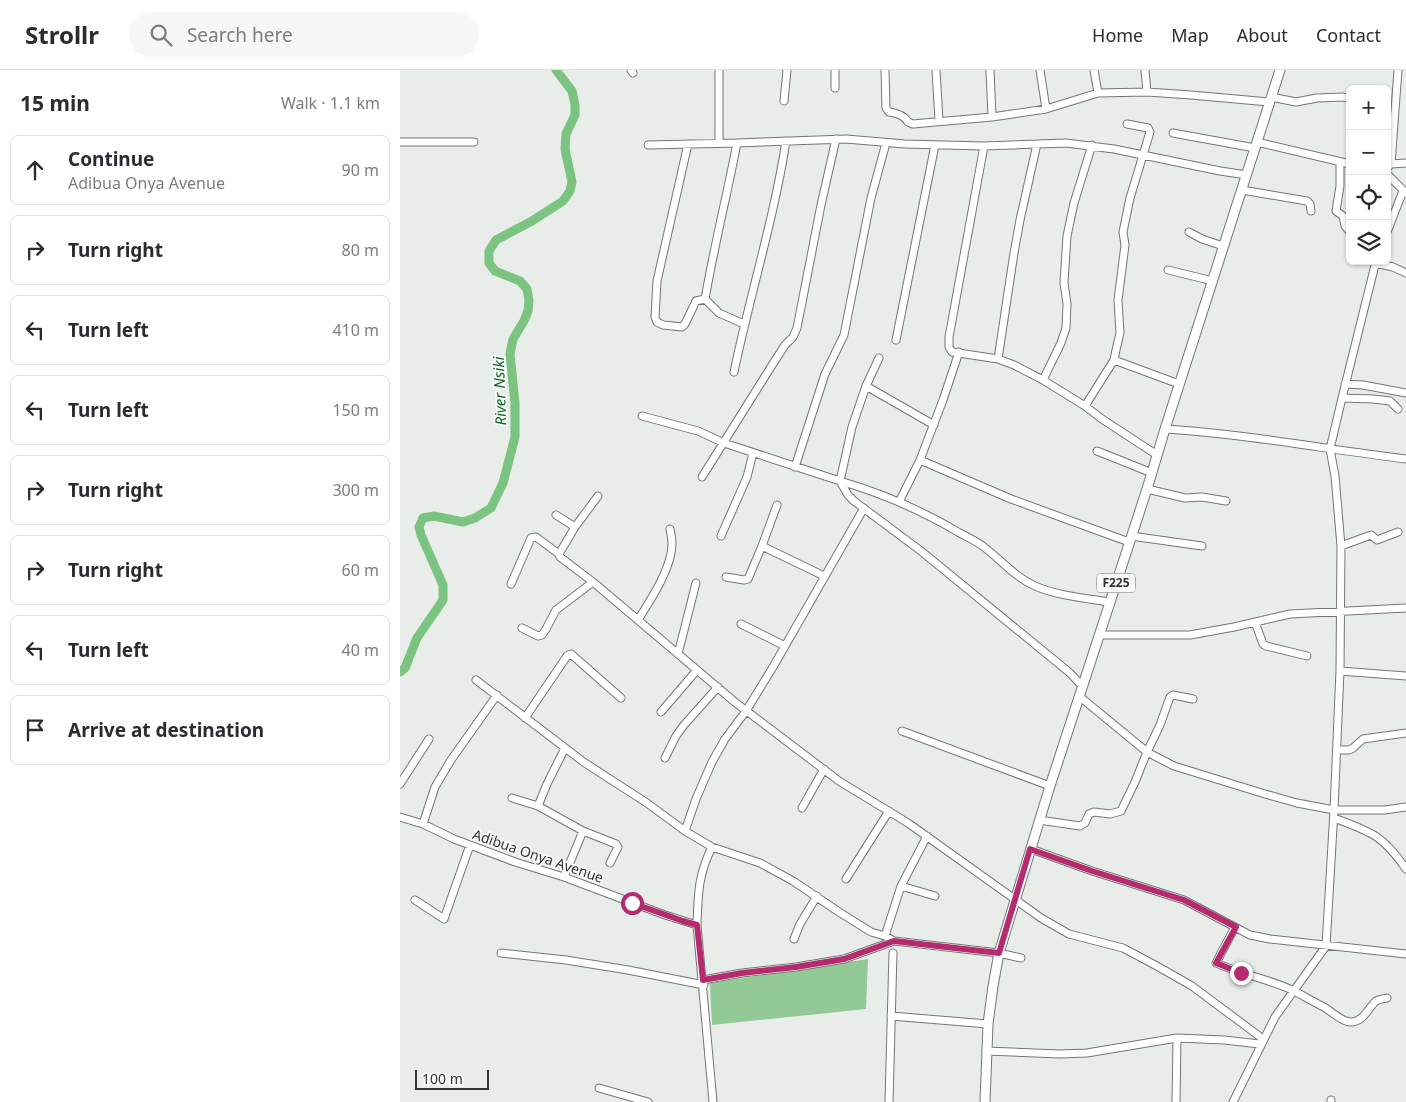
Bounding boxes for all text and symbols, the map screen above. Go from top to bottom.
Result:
search box [129,12,479,57]
text: Strollr [25,18,99,51]
icon: search [147,21,175,49]
text: Search here [187,22,293,48]
text: Home [1092,23,1143,47]
text: Map [1171,23,1209,47]
text: About [1237,23,1288,47]
text: Contact [1316,23,1381,47]
map controls [1346,85,1391,265]
button: + [1346,85,1391,130]
text: 15 min [20,89,90,117]
text: Walk · 1.1 km [281,92,380,114]
button: − [1346,130,1391,175]
text: Continue [68,146,154,172]
icon: ahead [21,156,49,184]
text: 90 m [342,159,379,181]
text: Adibua Onya Avenue [68,172,225,194]
button: locate [1346,175,1391,220]
button: layers [1346,220,1391,265]
icon: right [21,236,49,264]
text: Turn right [68,237,163,263]
text: 80 m [342,239,379,261]
icon: left [21,316,49,344]
text: Turn left [68,317,149,343]
text: 410 m [332,319,379,341]
water label: River Nsiki [488,355,510,426]
icon: left [21,396,49,424]
text: Turn left [68,397,149,423]
text: 150 m [332,399,379,421]
icon: right [21,476,49,504]
text: Turn right [68,477,163,503]
text: 300 m [332,479,379,501]
icon: right [21,556,49,584]
text: Turn right [68,557,163,583]
text: 60 m [342,559,379,581]
road number: F225 [1097,573,1135,592]
icon: left [21,636,49,664]
text: Turn left [68,637,149,663]
text: 40 m [342,639,379,661]
icon: arrive [21,716,49,744]
text: Arrive at destination [68,717,264,743]
street label: Adibua Onya Avenue [470,824,606,887]
route start [621,892,644,915]
route end [1230,962,1253,985]
scale bar [415,1067,489,1090]
text: 100 m [422,1069,463,1088]

